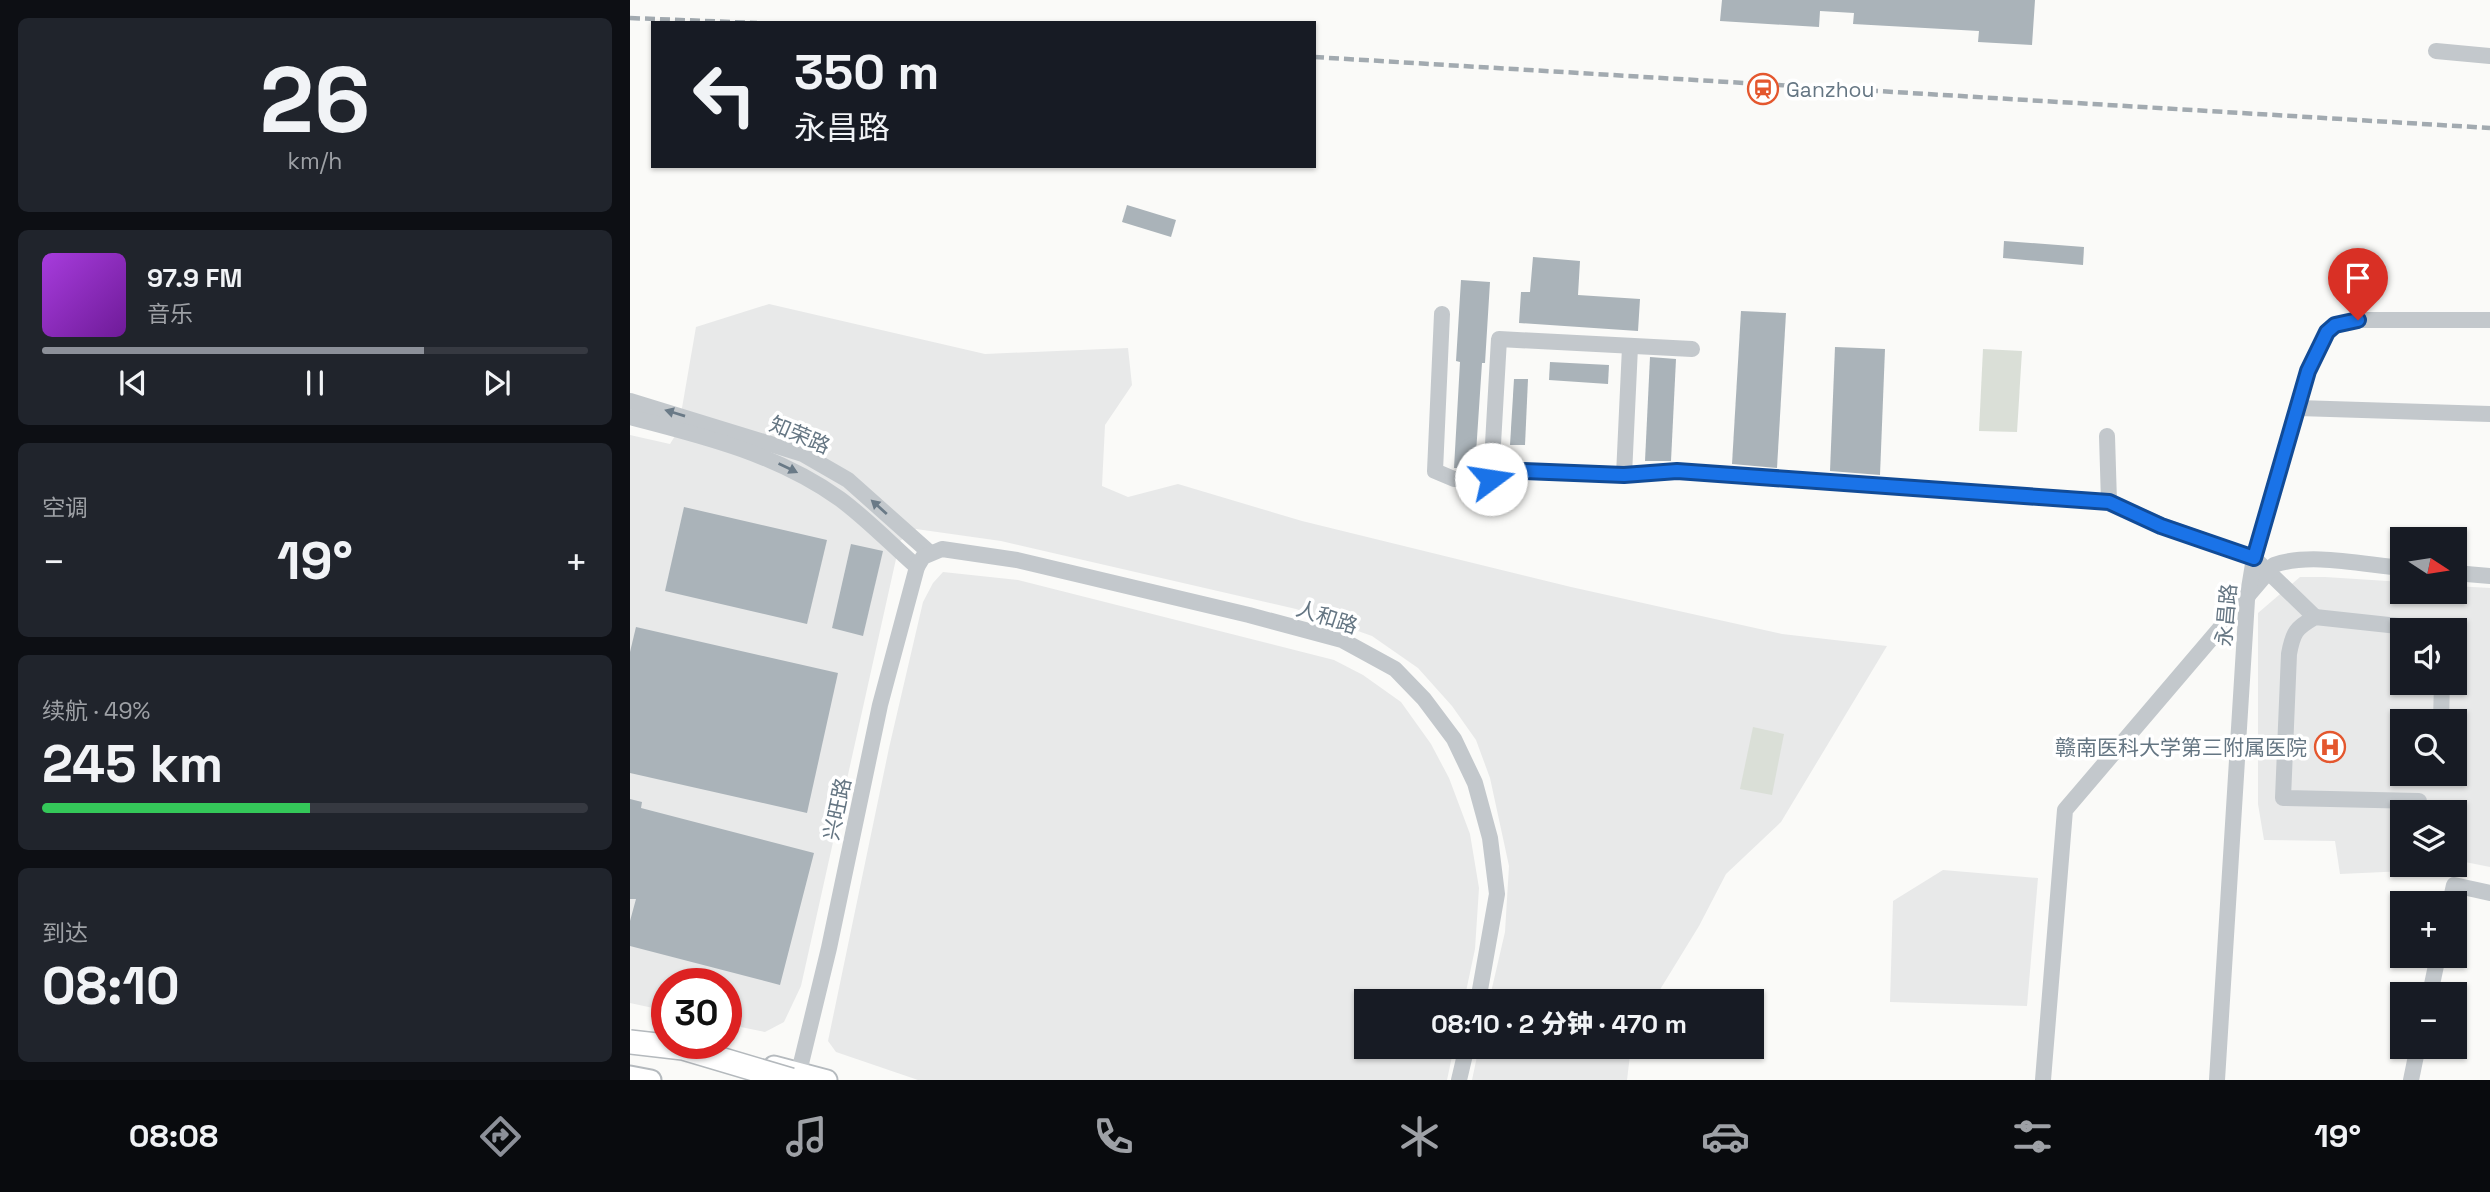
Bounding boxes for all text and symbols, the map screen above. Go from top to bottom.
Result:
text: 350 m [794,41,939,103]
text: 26 [260,42,370,159]
icon: left [679,49,770,140]
station icon: Ganzhou [1746,72,1780,106]
place label: Ganzhou [1786,76,1874,103]
text: 永昌路 [794,108,890,148]
text: km/h [288,146,342,176]
pin [2328,248,2388,320]
icon: arrive [2339,259,2377,297]
text: 97.9 FM [147,261,242,295]
text: 音乐 [147,299,193,329]
icon: previous [114,364,152,402]
icon: pause [296,364,334,402]
icon: next [478,364,516,402]
one-way arrow [664,408,685,418]
street label: 知荣路 [766,410,834,460]
position arrow [1454,442,1528,516]
one-way arrow [778,462,798,473]
text: 空调 [42,493,88,523]
one-way arrow [871,500,888,516]
north arrow [2390,527,2468,604]
map controls [2390,527,2467,1059]
text: 19° [277,528,353,594]
text: − [42,538,66,586]
text: + [564,538,588,586]
street label: 永昌路 [2210,582,2242,648]
street label: 人和路 [1293,594,1361,640]
button: sound [2390,618,2467,695]
text: 续航 · 49% [42,696,150,726]
button: search [2390,709,2467,786]
hospital icon: 赣南医科大学第三附属医院 [2313,730,2347,764]
text: 245 km [42,731,223,797]
place label: 赣南医科大学第三附属医院 [2055,734,2307,761]
street label: 兴旺路 [817,775,857,843]
button: layers [2390,800,2467,877]
button: + [2390,891,2467,968]
text: 到达 [42,918,88,948]
text: 08:10 [42,953,180,1019]
speed limit sign: 30 [651,968,742,1059]
button: − [2390,982,2467,1059]
text: 08:10 · 2 分钟 · 470 m [1431,1007,1687,1041]
icon: directions [476,1112,525,1161]
icon: music [782,1112,831,1161]
icon: phone [1089,1112,1138,1161]
icon: climate [1395,1112,1444,1161]
icon: car [1701,1112,1750,1161]
icon: filters [2008,1112,2057,1161]
text: 08:08 [129,1116,218,1156]
text: 19° [2314,1116,2361,1156]

